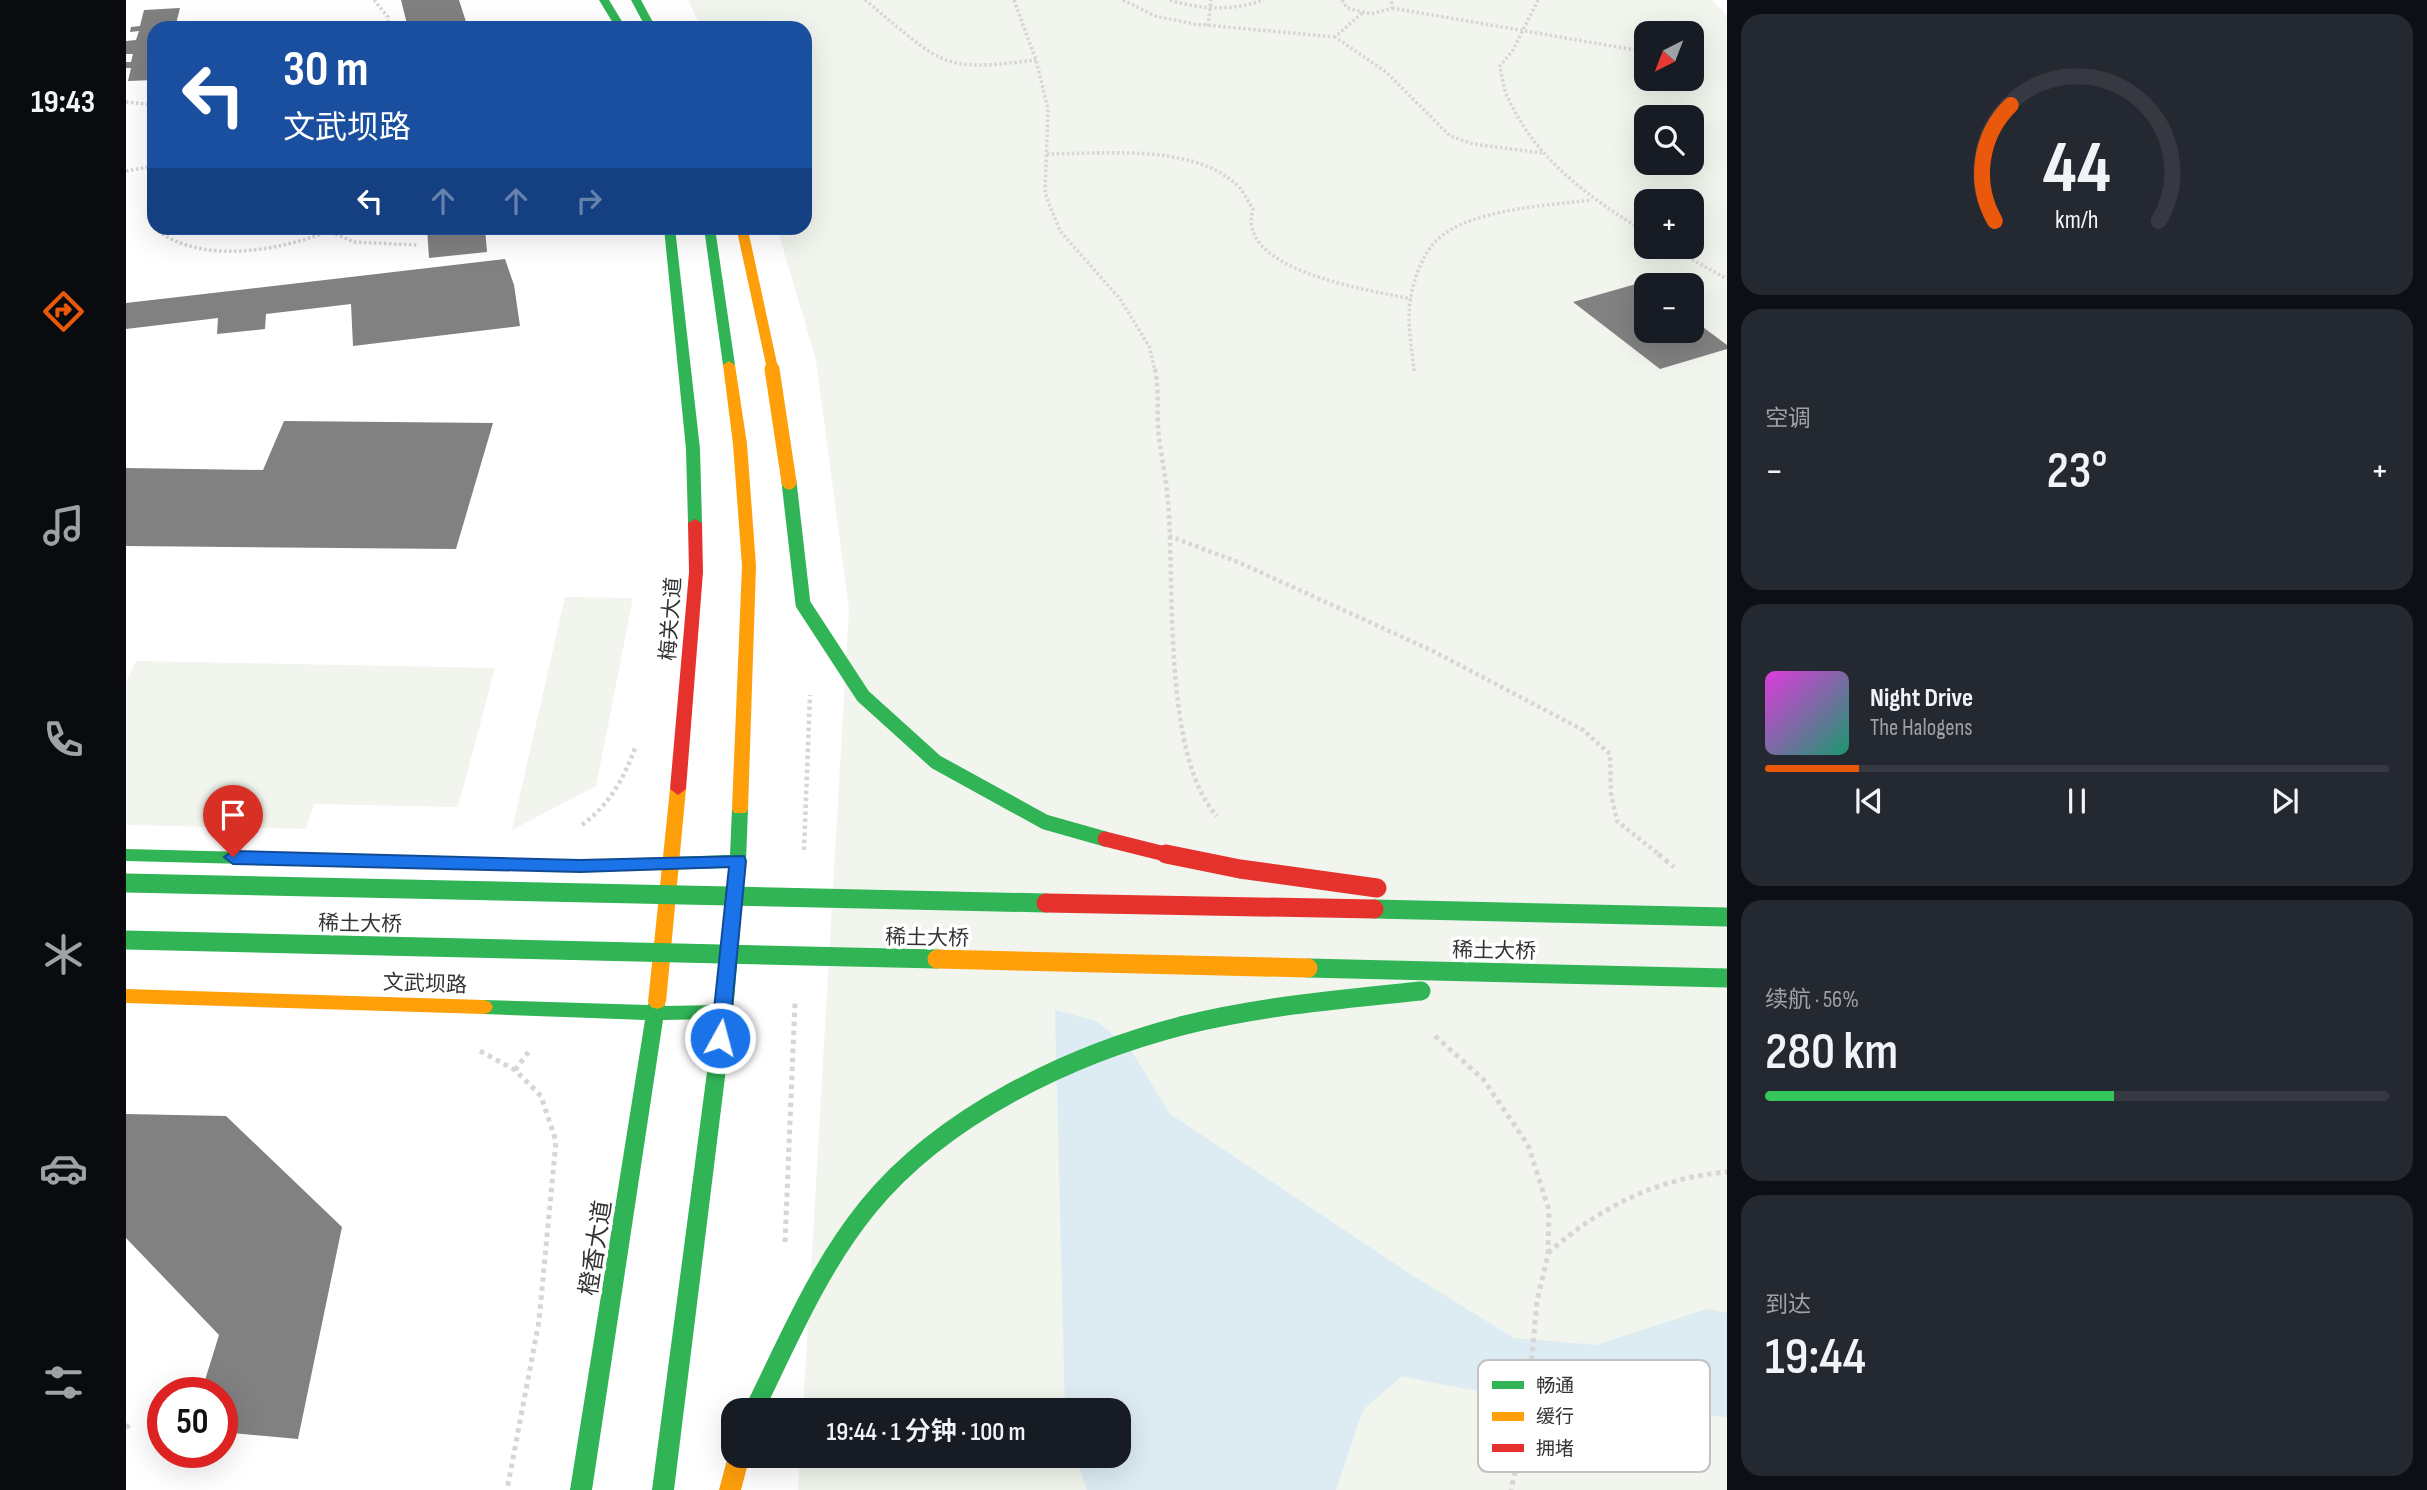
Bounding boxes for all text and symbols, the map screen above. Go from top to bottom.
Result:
north arrow [1634,21,1704,91]
map controls [1634,21,1704,343]
text: 30 m [283,41,368,100]
icon: left [168,49,259,140]
text: 19:43 [31,83,95,122]
button: search [1634,105,1704,175]
text: 文武坝路 [283,109,411,148]
text: 44 [2043,125,2111,213]
icon: left [351,182,389,220]
icon: ahead [424,182,462,220]
icon: ahead [497,182,535,220]
icon: right [570,182,608,220]
button: + [1634,189,1704,259]
text: km/h [2055,204,2099,235]
button: − [1634,273,1704,343]
icon: directions [39,287,88,336]
text: 空调 [1765,405,1811,433]
text: 23° [2047,440,2107,503]
text: − [1765,449,1784,494]
text: + [2370,449,2389,494]
icon: music [39,501,88,550]
street label: 梅关大道 [656,576,686,662]
text: Night Drive [1870,683,1973,714]
text: The Halogens [1870,714,1973,742]
icon: phone [39,715,88,764]
icon: previous [1850,782,1888,820]
icon: pause [2058,782,2096,820]
icon: next [2266,782,2304,820]
pin [203,785,263,857]
icon: arrive [214,796,252,834]
street label: 稀土大桥 [318,911,402,937]
street label: 稀土大桥 [885,925,969,951]
icon: climate [39,930,88,979]
street label: 稀土大桥 [1452,938,1536,964]
street label: 文武坝路 [383,970,467,998]
text: 续航 · 56% [1765,986,1859,1014]
position arrow [683,1001,757,1075]
text: 280 km [1765,1021,1898,1084]
icon: car [39,1144,88,1193]
street label: 橙香大道 [574,1198,618,1298]
text: 到达 [1765,1291,1811,1319]
text: 19:44 [1765,1326,1866,1389]
icon: filters [39,1358,88,1407]
legend [1478,1360,1710,1472]
text: 畅通 [1536,1375,1574,1398]
speed limit sign: 50 [147,1377,238,1468]
text: 缓行 [1536,1406,1574,1429]
text: 19:44 · 1 分钟 · 100 m [826,1417,1026,1448]
text: 拥堵 [1536,1438,1574,1461]

